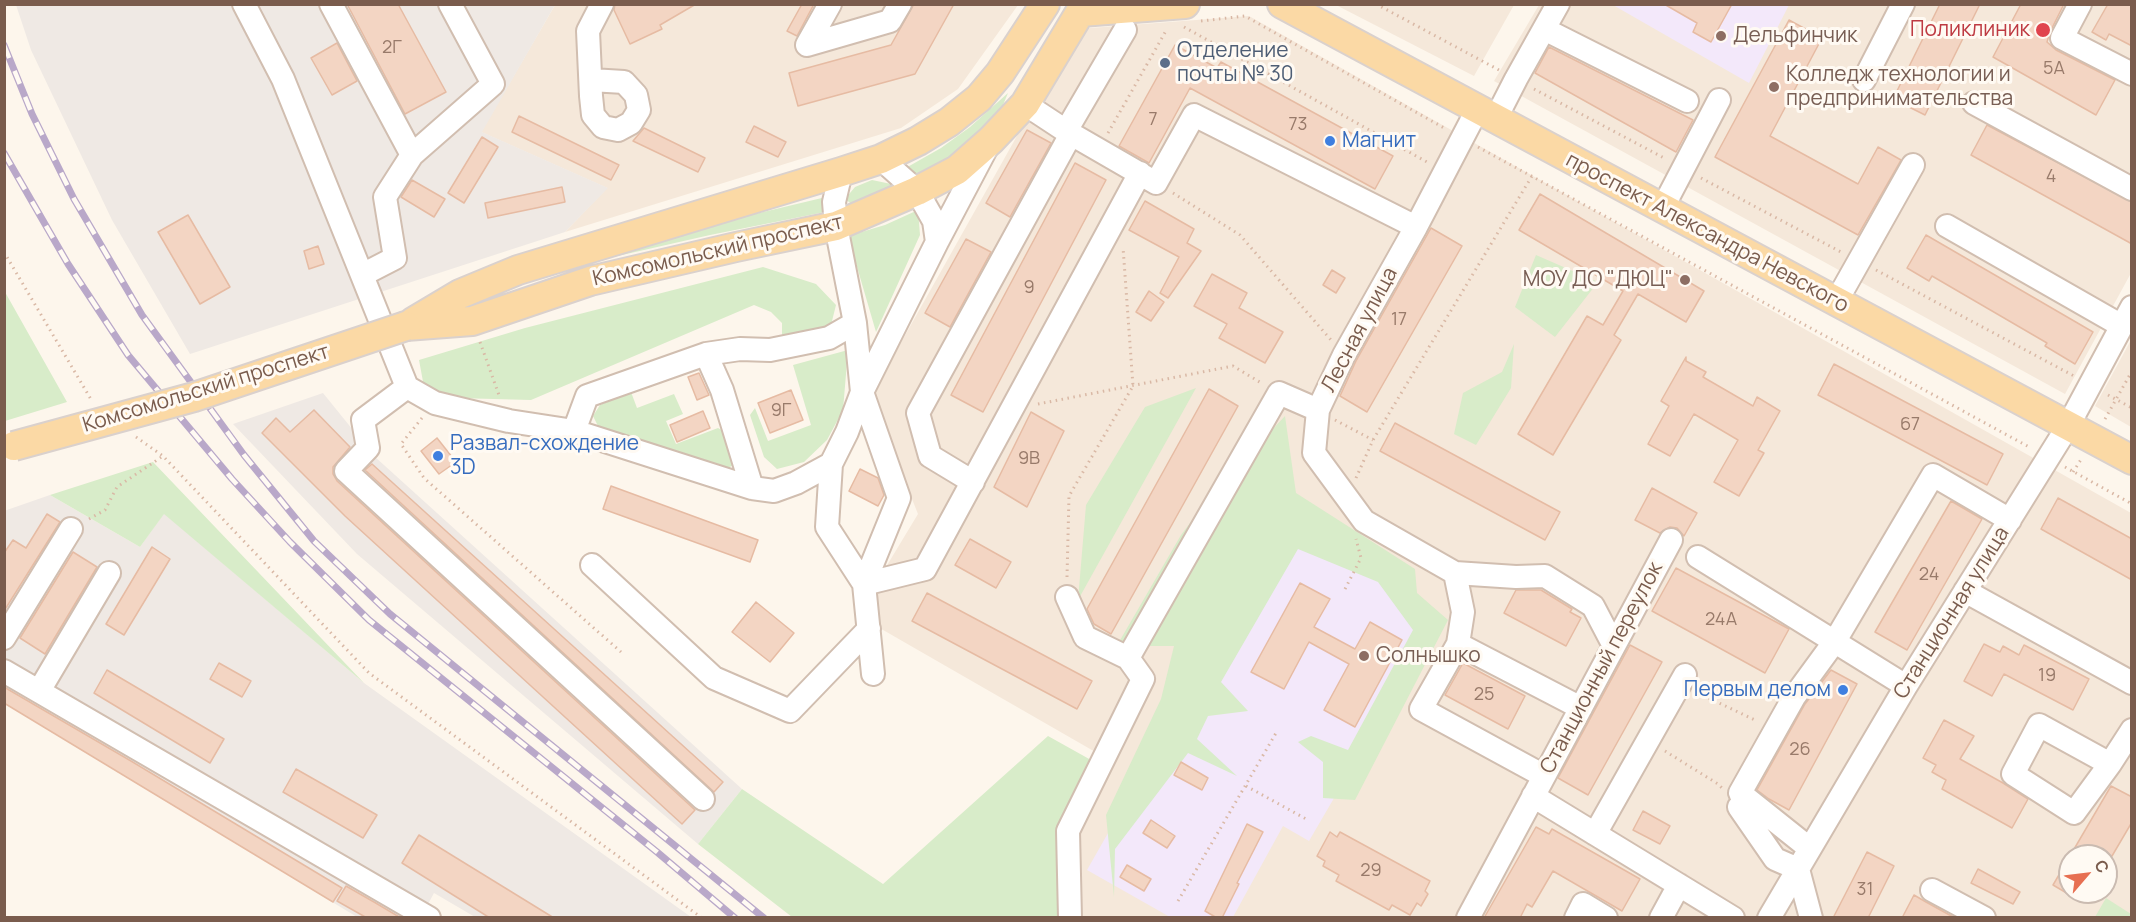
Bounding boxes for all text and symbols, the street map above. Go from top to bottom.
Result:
place label: Поликлиник [1910,17,2030,43]
marker: Поликлиник [2034,21,2052,39]
place label: Дельфинчик [1733,23,1857,49]
marker: Дельфинчик [1714,29,1728,43]
house number: 2Г [382,37,402,59]
place label: Отделение почты № 30 [1177,38,1294,88]
marker: Отделение почты № 30 [1158,56,1172,70]
house number: 5А [2043,58,2065,80]
place label: Колледж технологии и предпринимательства [1786,62,2013,112]
marker: Колледж технологии и предпринимательства [1767,80,1781,94]
house number: 7 [1148,109,1158,131]
house number: 73 [1289,114,1307,136]
place label: Магнит [1342,128,1416,154]
marker: Магнит [1323,134,1337,148]
street label: проспект Александра Невского [1561,148,1853,318]
house number: 4 [2046,166,2056,188]
street label: Комсомольский проспект [590,210,846,292]
street label: Лесная улица [1317,263,1403,397]
place label: МОУ ДО "ДЮЦ" [1523,267,1673,293]
marker: МОУ ДО "ДЮЦ" [1678,273,1692,287]
house number: 9 [1023,277,1035,299]
house number: 17 [1391,309,1407,331]
street label: Комсомольский проспект [80,339,332,439]
house number: 9Г [771,400,791,422]
house number: 67 [1900,414,1920,436]
place label: Развал-схождение 3D [450,431,639,481]
house number: 9В [1018,448,1040,470]
marker: Развал-схождение 3D [431,449,445,463]
street label: Станционная улица [1889,522,2015,704]
street label: Станционный переулок [1535,558,1669,778]
house number: 24 [1919,564,1939,586]
house number: 24А [1705,609,1737,631]
place label: Солнышко [1376,643,1481,669]
marker: Солнышко [1357,649,1371,663]
house number: 19 [2038,665,2056,687]
place label: Первым делом [1684,677,1831,703]
marker: Первым делом [1836,683,1850,697]
house number: 25 [1474,684,1494,706]
house number: 26 [1789,739,1811,761]
north arrow [2058,844,2118,904]
text: С [2090,856,2115,877]
house number: 29 [1360,860,1382,882]
house number: 31 [1857,879,1873,901]

